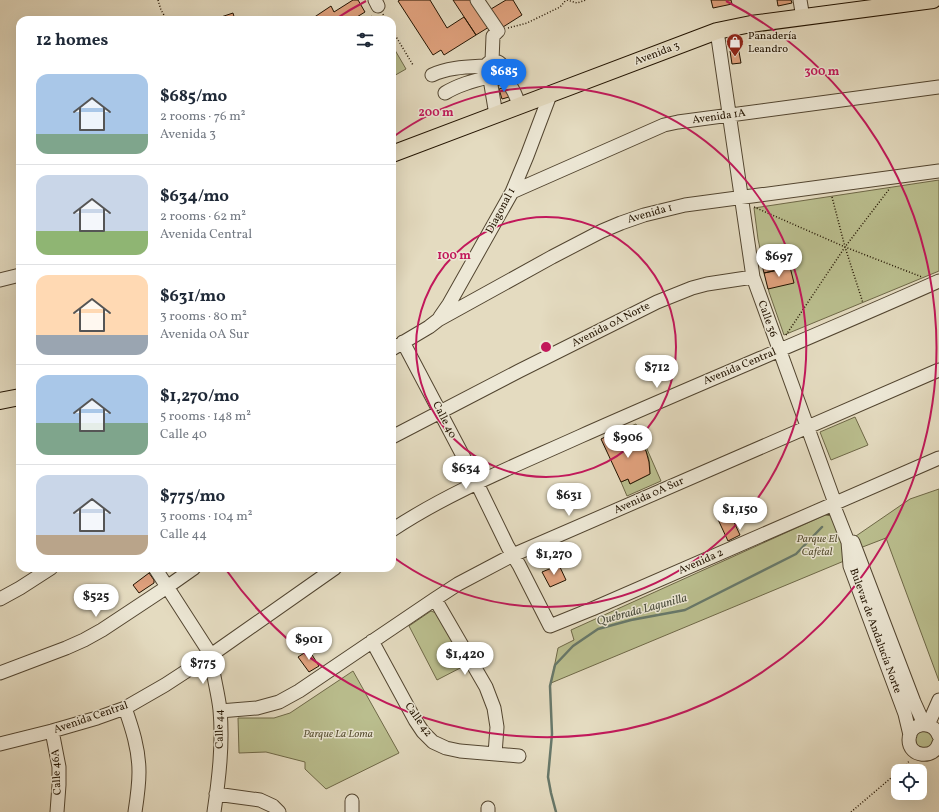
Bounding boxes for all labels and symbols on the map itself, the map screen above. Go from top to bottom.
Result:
place label: Panadería Leandro [748,29,797,57]
shop icon: Panadería Leandro [725,32,745,57]
street label: Avenida 3 [632,38,682,69]
pin: $685 [480,59,528,93]
text: 300 m [805,64,840,80]
text: 200 m [418,105,454,121]
street label: Avenida 1A [691,106,747,128]
street label: Diagonal 1 [483,185,519,237]
street label: Avenida 1 [626,200,674,228]
pin: $697 [755,244,803,278]
text: 100 m [437,248,471,264]
street label: Avenida 0A Norte [569,299,653,351]
street label: Calle 36 [753,299,781,340]
centre of rings [539,340,553,354]
street label: Avenida Central [701,345,779,389]
pin: $712 [633,355,681,389]
street label: Calle 40 [428,399,460,441]
pin: $906 [604,425,652,459]
pin: $634 [442,456,490,490]
street label: Avenida 0A Sur [612,474,687,518]
pin: $631 [545,483,593,517]
pin: $1,150 [707,497,773,531]
park label: Parque El Cafetal [796,532,838,560]
pin: $1,270 [521,542,587,576]
street label: Avenida 2 [676,545,726,579]
street label: Bulevar de Andalucía Norte [845,566,905,696]
pin: $525 [72,584,120,618]
water label: Quebrada Lagunilla [595,590,689,630]
pin: $901 [285,627,333,661]
pin: $1,420 [432,642,498,676]
pin: $775 [179,651,227,685]
street label: Avenida Central [52,698,130,738]
street label: Calle 42 [401,700,435,740]
street label: Calle 44 [212,709,228,749]
park label: Parque La Loma [303,727,373,742]
street label: Calle 46A [48,748,66,796]

